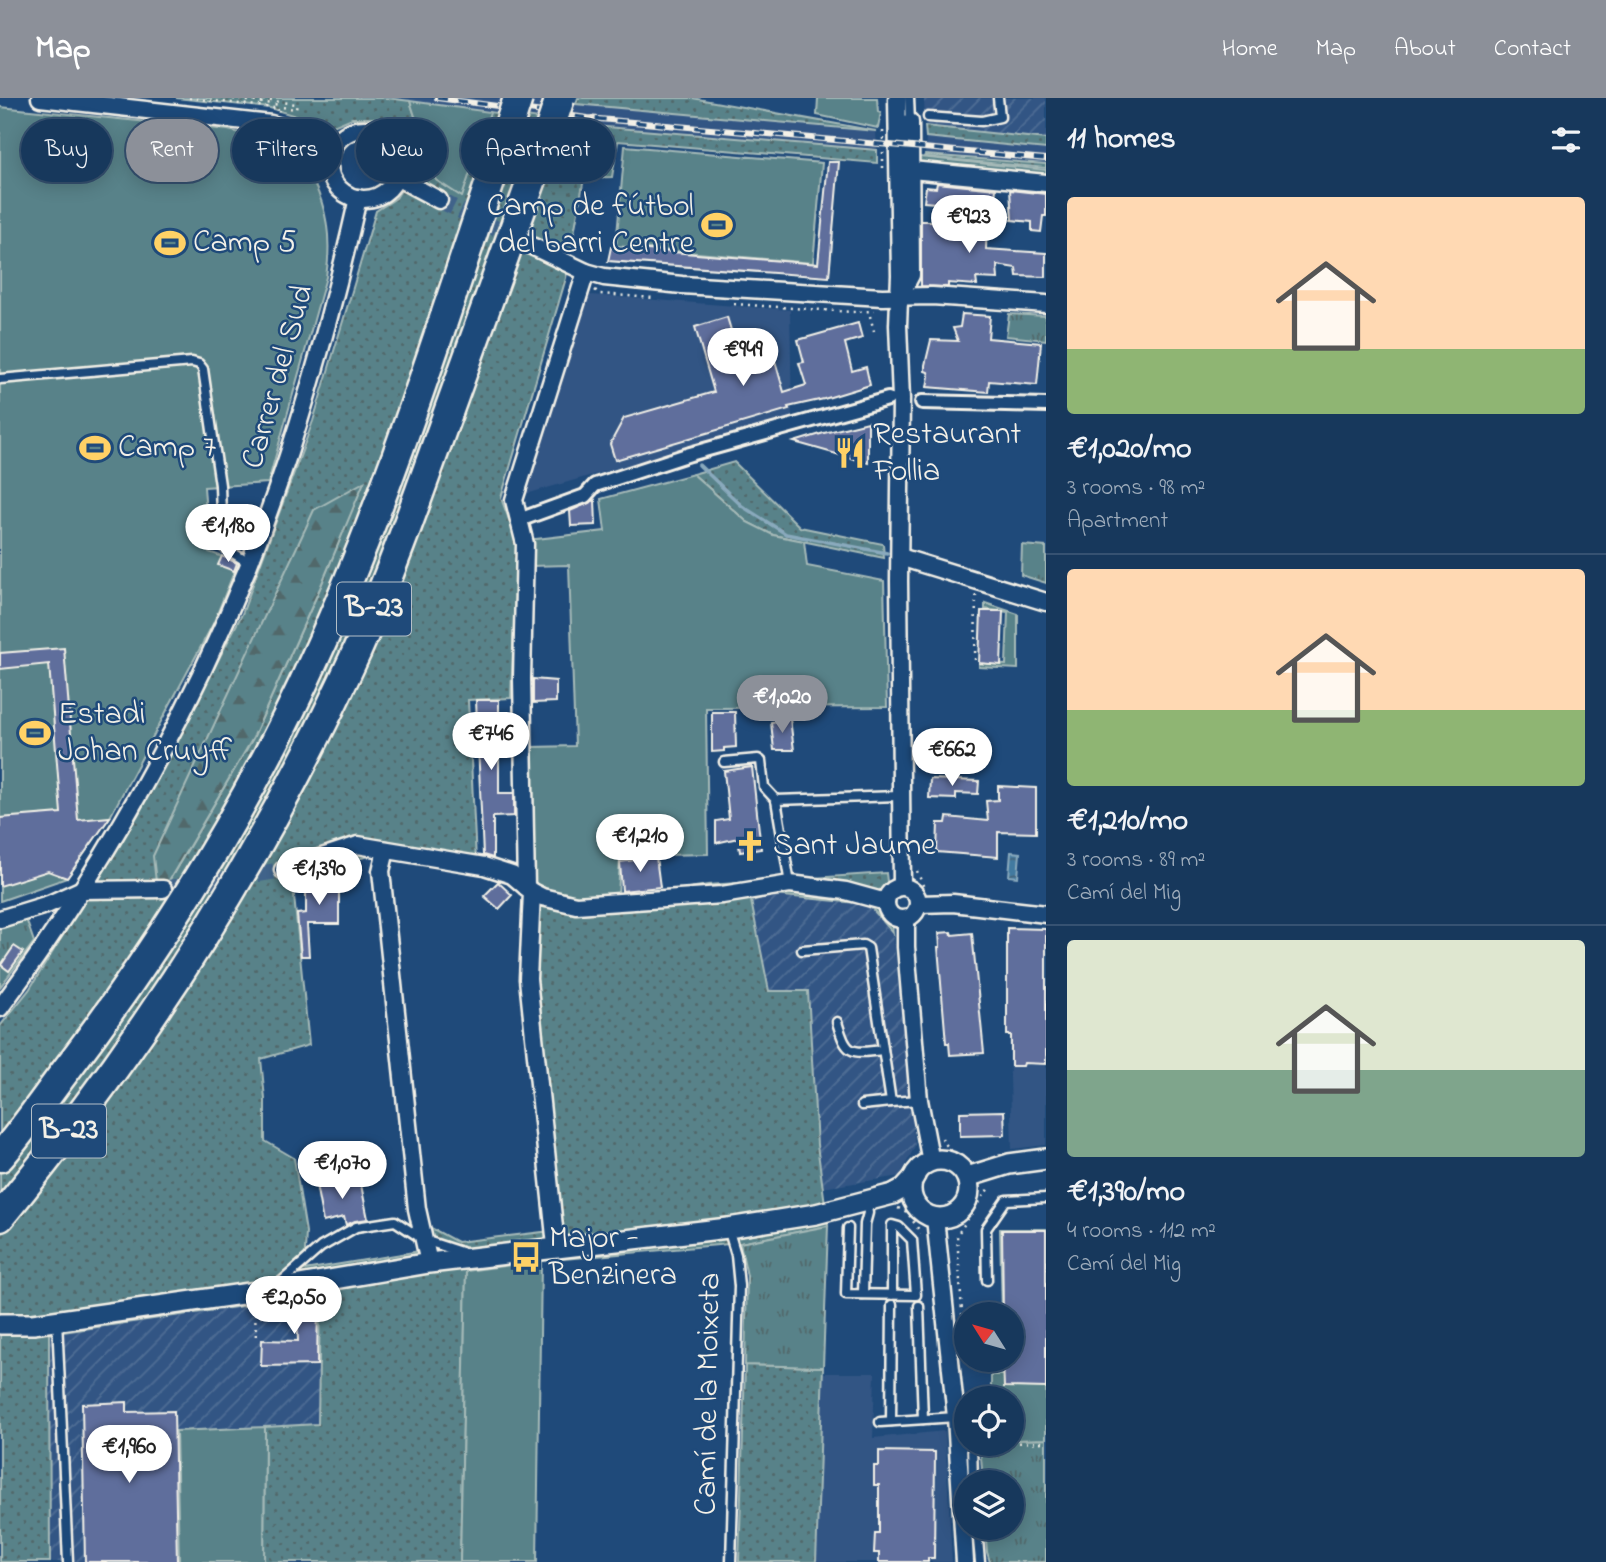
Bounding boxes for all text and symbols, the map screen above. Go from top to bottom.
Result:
text: Map [35,25,91,73]
text: Home [1222,32,1278,67]
text: Map [1316,32,1356,67]
text: About [1394,32,1456,67]
text: Contact [1494,32,1571,67]
text: 11 homes [1067,118,1175,162]
chip: Buy [21,119,112,182]
chip: Rent [126,119,218,182]
chip: Filters [232,119,342,182]
chip: New [356,119,447,182]
chip: Apartment [461,119,615,182]
icon: filters [1547,121,1585,159]
place label: Camp de fútbol del barri Centre [487,184,695,268]
pin: €923 [928,195,1010,255]
text: €923 [947,201,991,234]
sports icon: Camp de fútbol del barri Centre [700,208,734,242]
place label: Camp 5 [193,220,296,267]
sports icon: Camp 5 [153,226,187,260]
icon: home [1263,243,1389,369]
street label: Carrer del Sud [230,279,328,475]
pin: €949 [702,328,784,388]
text: €949 [723,334,763,367]
place label: Restaurant Follia [872,412,1022,496]
place label: Camp 7 [118,425,216,472]
text: €1,020/mo [1067,428,1192,472]
sports icon: Camp 7 [78,431,112,465]
restaurant icon: Restaurant Follia [833,436,867,470]
text: 3 rooms · 98 m² [1067,472,1205,505]
pin: €1,180 [171,504,285,564]
text: Apartment [1067,505,1168,538]
text: €1,180 [201,510,255,543]
road number: B-23 [337,582,411,636]
icon: home [1263,615,1389,741]
pin: €1,020 [725,676,839,735]
text: €1,020 [753,681,811,714]
place label: Estadi Johan Cruyff [58,692,232,776]
pin: €746 [450,712,532,772]
sports icon: Estadi Johan Cruyff [18,716,52,750]
text: €746 [468,718,514,751]
pin: €662 [911,728,993,788]
text: €662 [928,734,976,767]
text: €1,210/mo [1067,800,1188,844]
pin: €1,210 [583,814,697,874]
text: €1,210 [612,820,668,853]
place label: Sant Jaume [773,823,936,870]
church icon: Sant Jaume [733,829,767,863]
text: 3 rooms · 89 m² [1067,844,1205,877]
pin: €1,390 [262,848,376,907]
text: €1,390 [292,853,346,886]
text: Camí del Mig [1067,877,1181,910]
icon: home [1263,986,1389,1112]
road number: B-23 [32,1105,106,1158]
pin: €1,070 [285,1142,399,1201]
text: €1,070 [314,1147,370,1180]
text: €1,390/mo [1067,1171,1185,1215]
text: 4 rooms · 112 m² [1067,1215,1216,1248]
place label: Major - Benzinera [548,1216,677,1300]
bus stop icon: Major - Benzinera [509,1240,543,1274]
text: Camí del Mig [1067,1248,1181,1281]
street label: Camí de la Moixeta [683,1272,735,1516]
pin: €2,050 [237,1276,351,1336]
text: €2,050 [262,1282,326,1315]
north arrow [954,1302,1024,1372]
map controls [954,1302,1024,1540]
button: locate [954,1386,1024,1456]
pin: €1,960 [72,1426,186,1485]
text: €1,960 [102,1431,156,1464]
button: layers [954,1470,1024,1540]

